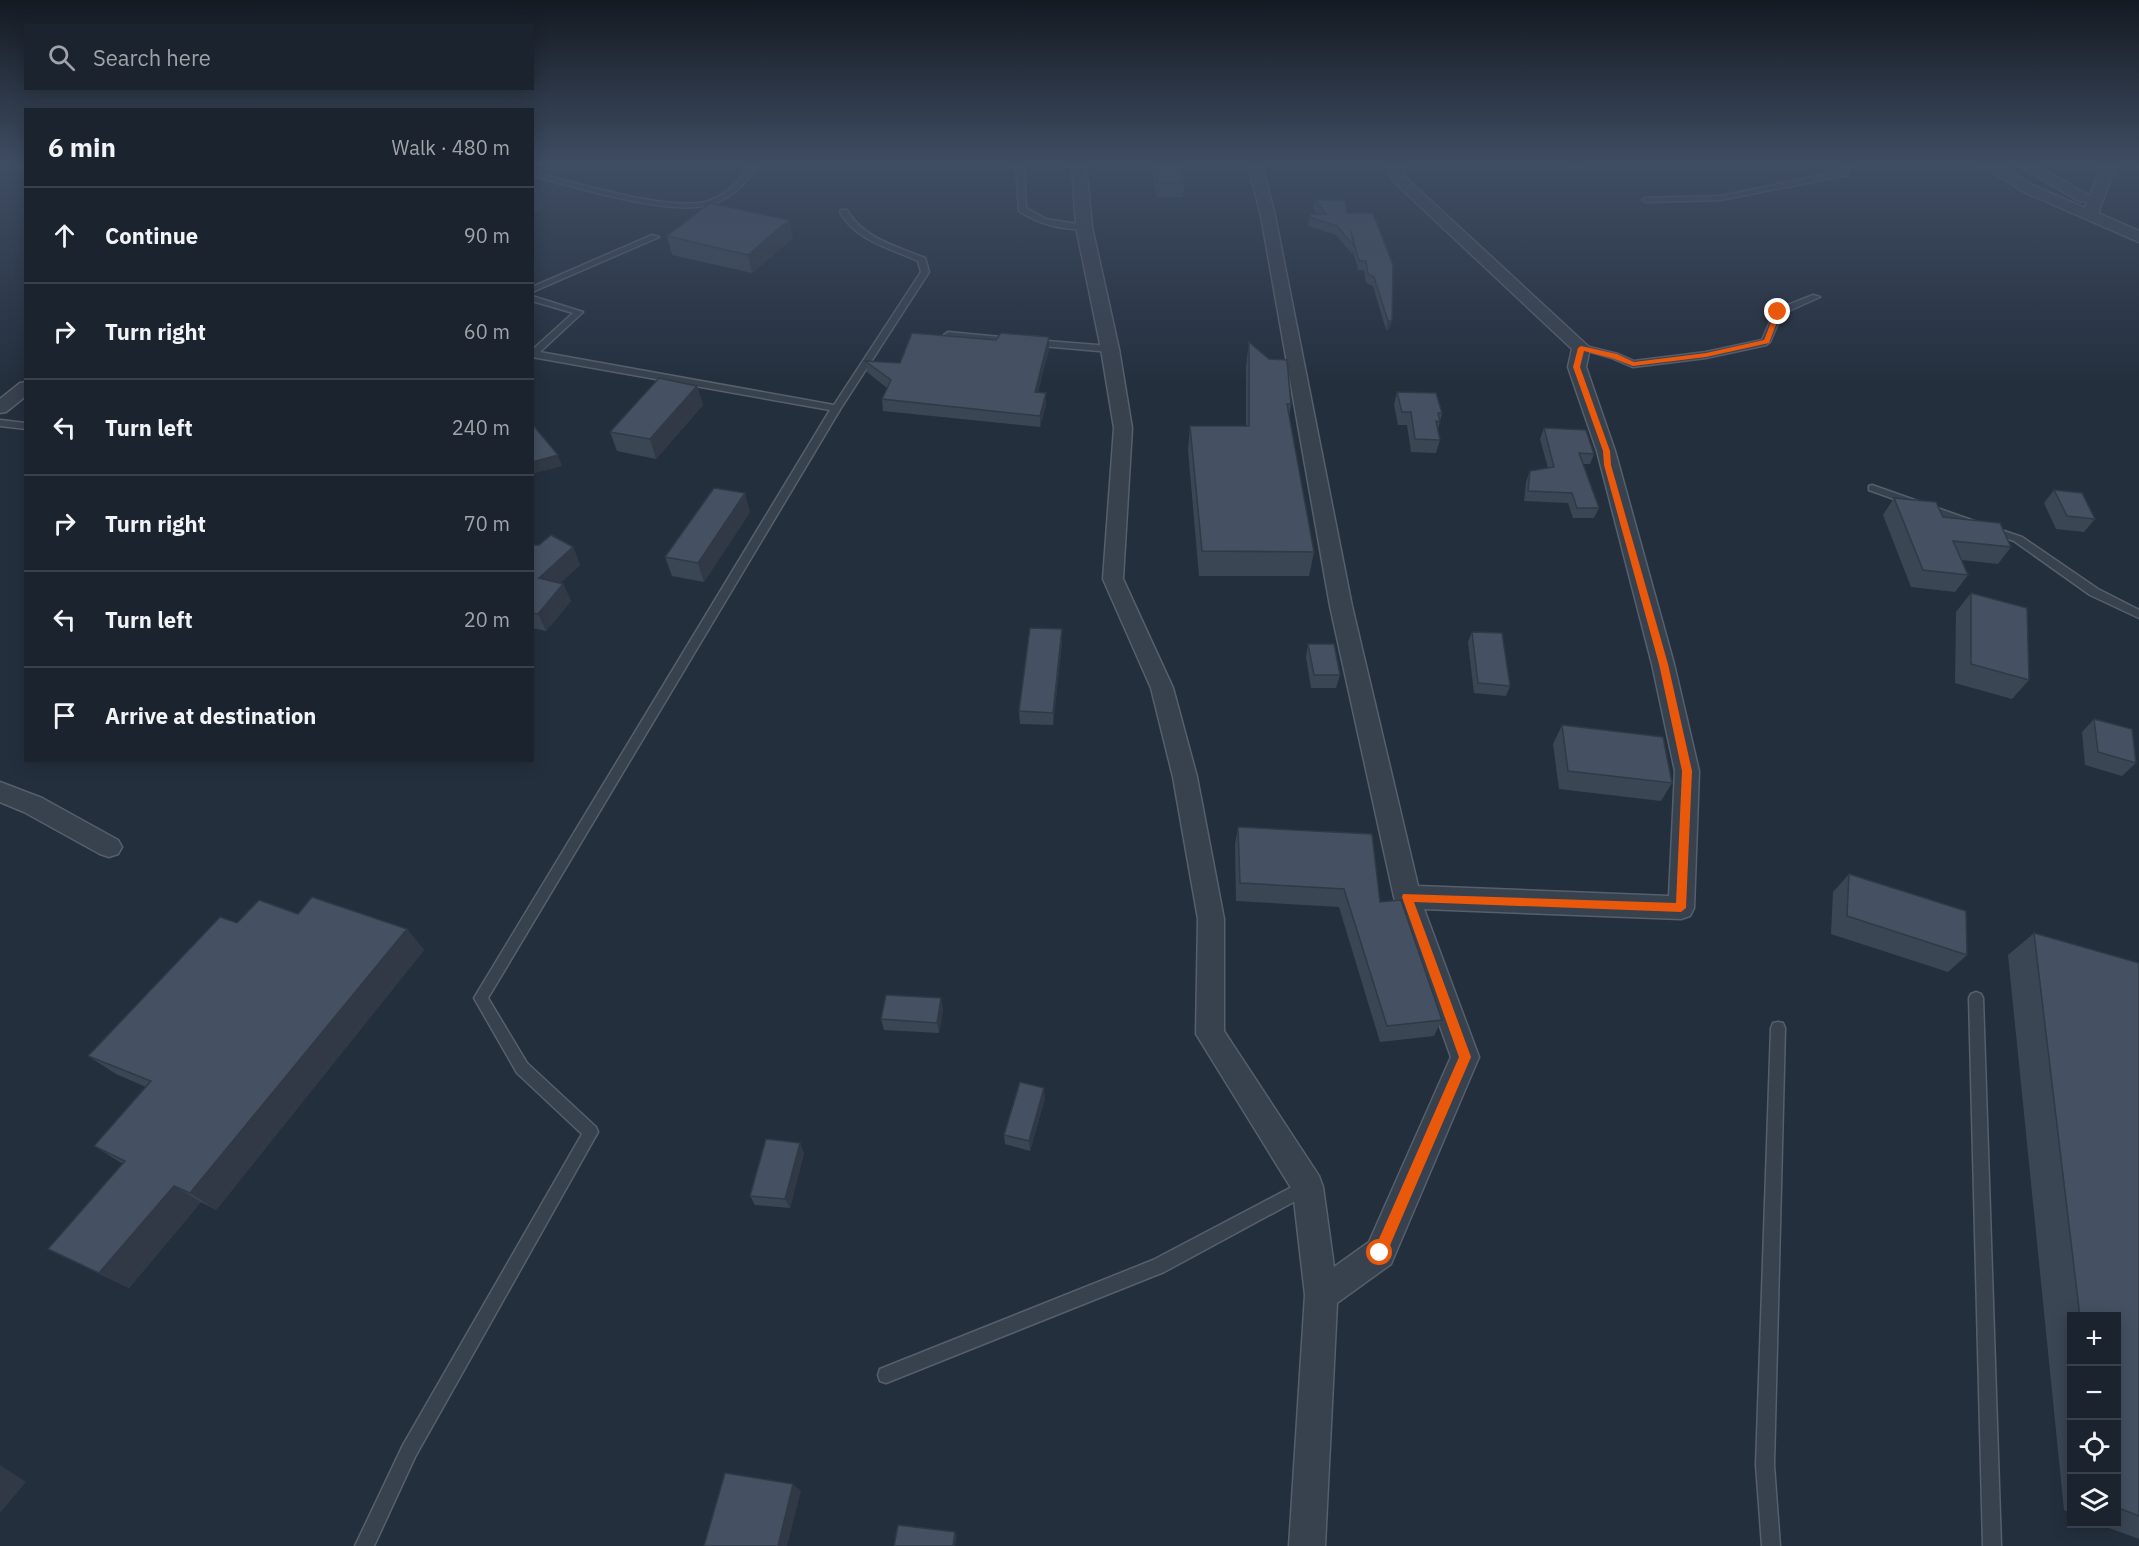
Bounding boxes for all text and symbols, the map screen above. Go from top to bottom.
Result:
search box [24,24,534,90]
icon: search [45,41,78,74]
text: Search here [93,43,211,72]
text: 6 min [48,130,116,164]
text: Walk · 480 m [392,134,510,161]
icon: ahead [48,219,81,252]
text: Continue [105,221,198,250]
text: 90 m [464,222,510,249]
route end [1764,298,1790,324]
icon: right [48,315,81,348]
text: Turn right [105,317,206,346]
text: 60 m [464,318,510,345]
icon: left [48,411,81,444]
text: Turn left [105,413,193,442]
text: 240 m [452,414,510,441]
icon: right [48,507,81,540]
text: Turn right [105,509,206,538]
text: 70 m [464,510,510,537]
icon: left [48,603,81,636]
text: Turn left [105,605,193,634]
text: 20 m [464,606,510,633]
icon: arrive [48,699,81,732]
text: Arrive at destination [105,701,316,730]
route start [1366,1239,1392,1265]
map controls [2067,1312,2121,1528]
button: + [2067,1312,2121,1366]
button: − [2067,1366,2121,1420]
button: locate [2067,1420,2121,1474]
button: layers [2067,1474,2121,1528]

